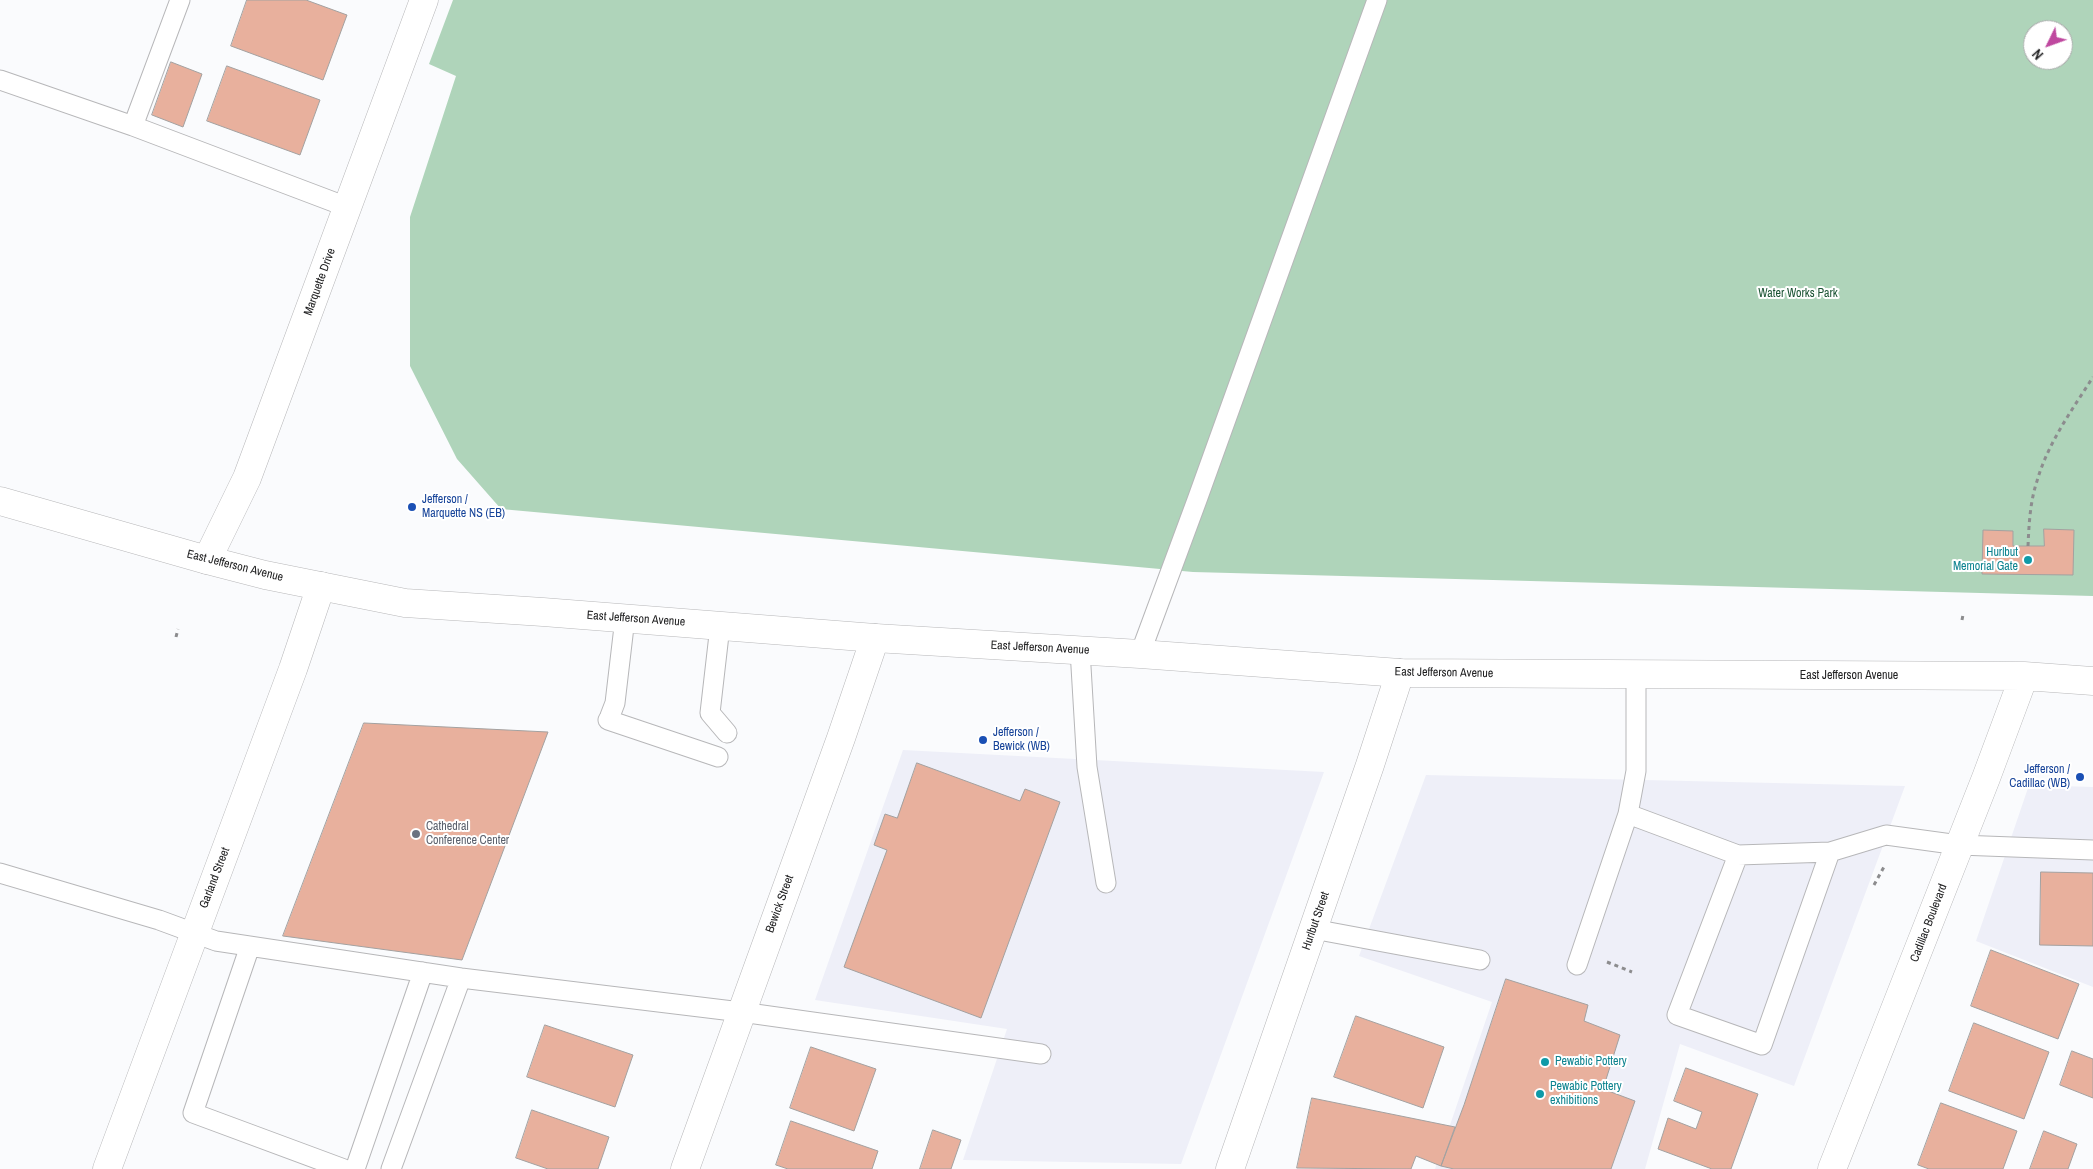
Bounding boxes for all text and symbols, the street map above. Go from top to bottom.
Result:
north arrow [2023,20,2073,70]
text: N [2028,45,2047,63]
street label: Marquette Drive [301,246,339,318]
park label: Water Works Park [1758,287,1838,301]
place label: Jefferson / Marquette NS (EB) [422,493,505,521]
marker: Jefferson / Marquette NS (EB) [406,501,418,513]
place label: Hurlbut Memorial Gate [1953,546,2018,574]
street label: East Jefferson Avenue [185,547,285,585]
marker: Hurlbut Memorial Gate [2022,554,2034,566]
street label: East Jefferson Avenue [586,608,686,630]
street label: East Jefferson Avenue [990,638,1090,658]
street label: East Jefferson Avenue [1395,665,1493,681]
street label: East Jefferson Avenue [1800,669,1898,683]
place label: Jefferson / Bewick (WB) [993,726,1050,754]
marker: Jefferson / Bewick (WB) [977,734,989,746]
place label: Jefferson / Cadillac (WB) [2009,763,2070,791]
marker: Jefferson / Cadillac (WB) [2074,771,2086,783]
place label: Cathedral Conference Center [426,820,509,848]
marker: Cathedral Conference Center [410,828,422,840]
street label: Garland Street [197,846,233,910]
street label: Bewick Street [763,873,797,935]
street label: Cadillac Boulevard [1907,882,1951,964]
street label: Hurlbut Street [1299,890,1333,952]
place label: Pewabic Pottery [1555,1055,1627,1069]
marker: Pewabic Pottery [1539,1056,1551,1068]
place label: Pewabic Pottery exhibitions [1550,1080,1622,1108]
marker: Pewabic Pottery exhibitions [1534,1088,1546,1100]

